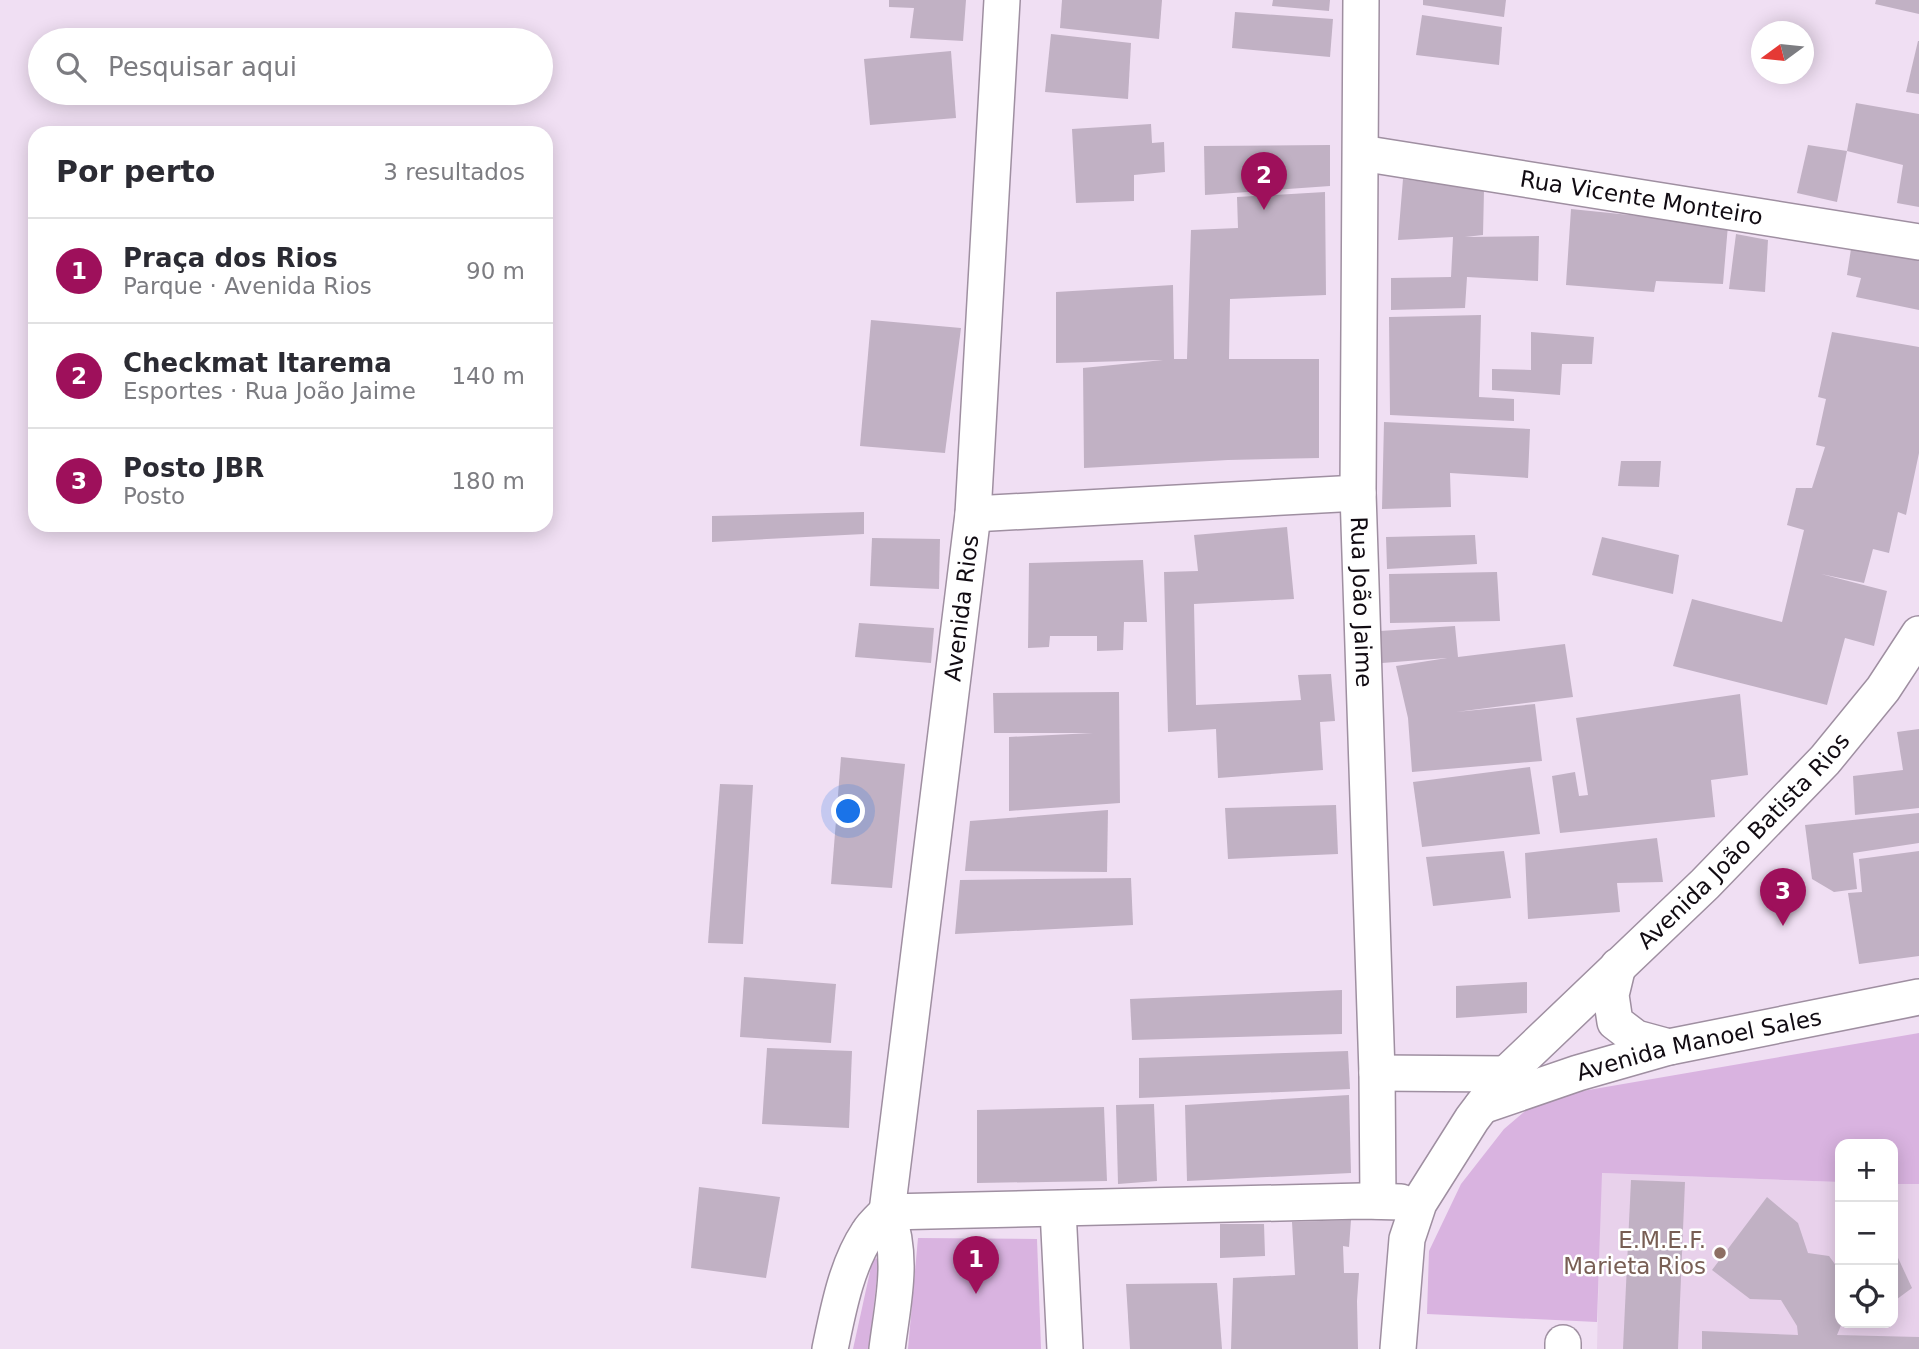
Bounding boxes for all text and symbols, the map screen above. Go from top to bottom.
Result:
north arrow [1751,21,1814,84]
search box [28,28,553,105]
icon: search [52,48,90,86]
text: Pesquisar aqui [108,52,297,82]
pin: 2 [1241,152,1287,210]
text: Por perto [56,154,215,189]
text: 3 resultados [383,159,525,185]
street label: Rua Vicente Monteiro [1518,166,1765,230]
text: Praça dos Rios [123,243,338,273]
text: 1 [71,258,87,284]
text: 90 m [466,258,525,284]
text: Parque · Avenida Rios [123,273,372,299]
text: Checkmat Itarema [123,348,392,378]
text: 2 [71,363,87,389]
text: 140 m [451,363,525,389]
text: Esportes · Rua João Jaime [123,378,416,404]
text: Posto JBR [123,453,264,483]
text: 3 [71,468,87,494]
text: 180 m [451,468,525,494]
text: Posto [123,483,185,509]
street label: Rua João Jaime [1346,516,1377,688]
street label: Avenida Rios [939,533,983,683]
street label: Avenida João Batista Rios [1632,728,1855,954]
your location [831,794,865,828]
pin: 3 [1760,868,1806,926]
street label: Avenida Manoel Sales [1573,1004,1824,1086]
map controls [1835,1139,1898,1328]
button: + [1835,1139,1898,1202]
button: − [1835,1202,1898,1265]
place label: E.M.E.F. Marieta Rios [1563,1227,1706,1279]
pin: 1 [953,1236,999,1294]
marker: E.M.E.F. Marieta Rios [1712,1245,1728,1261]
button: locate [1835,1265,1898,1328]

